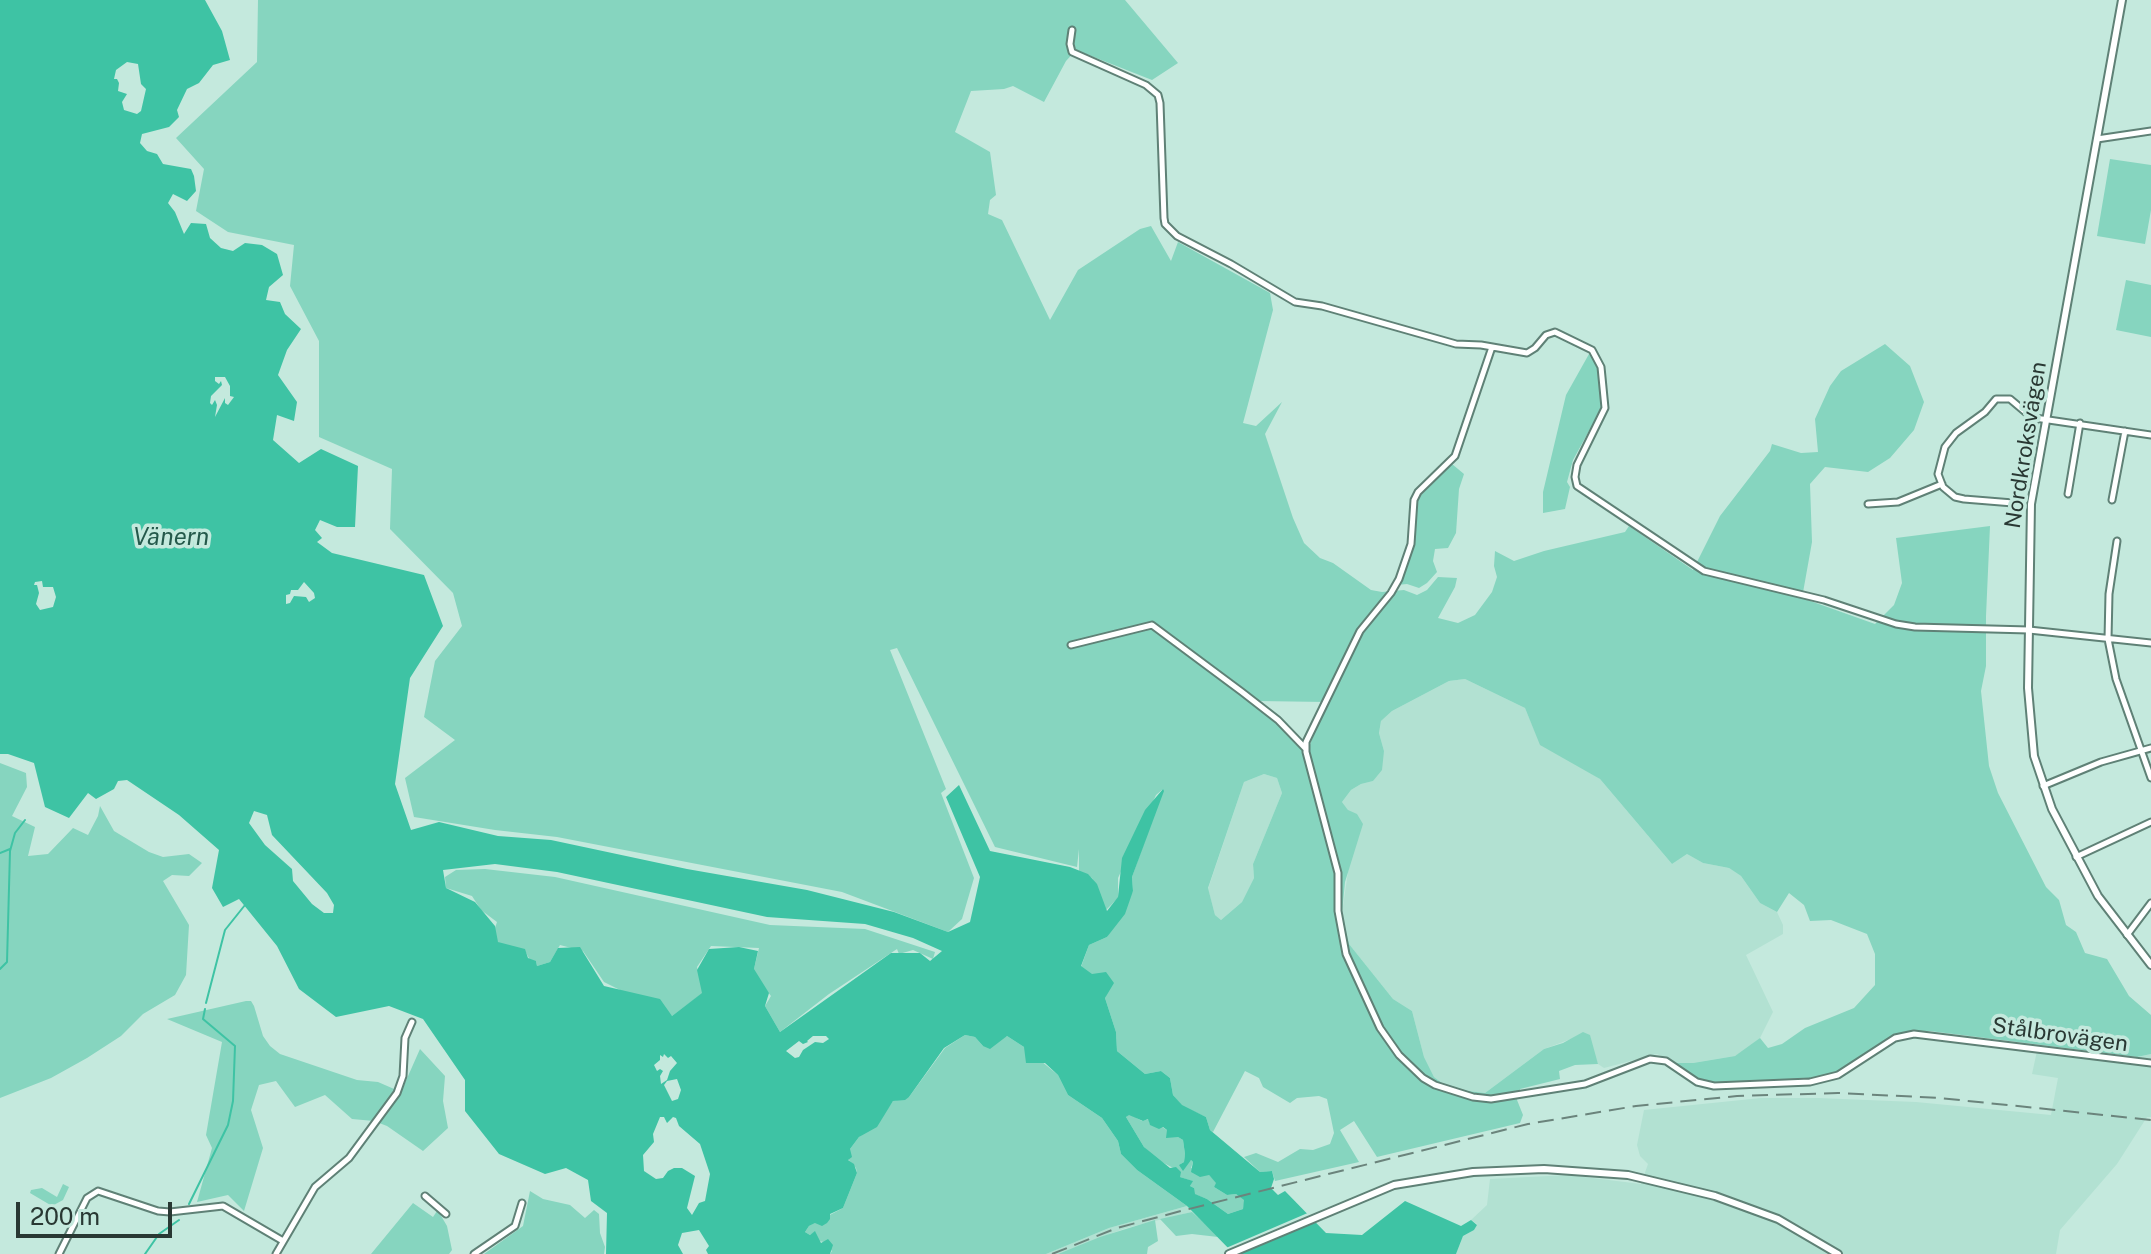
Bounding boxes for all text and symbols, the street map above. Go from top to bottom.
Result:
street label: Nordkroksvägen [2000,360,2052,530]
water label: Vänern [133,524,209,552]
street label: Stålbrovägen [1990,1012,2130,1058]
scale bar [20,1186,176,1236]
text: 200 m [30,1202,100,1230]

